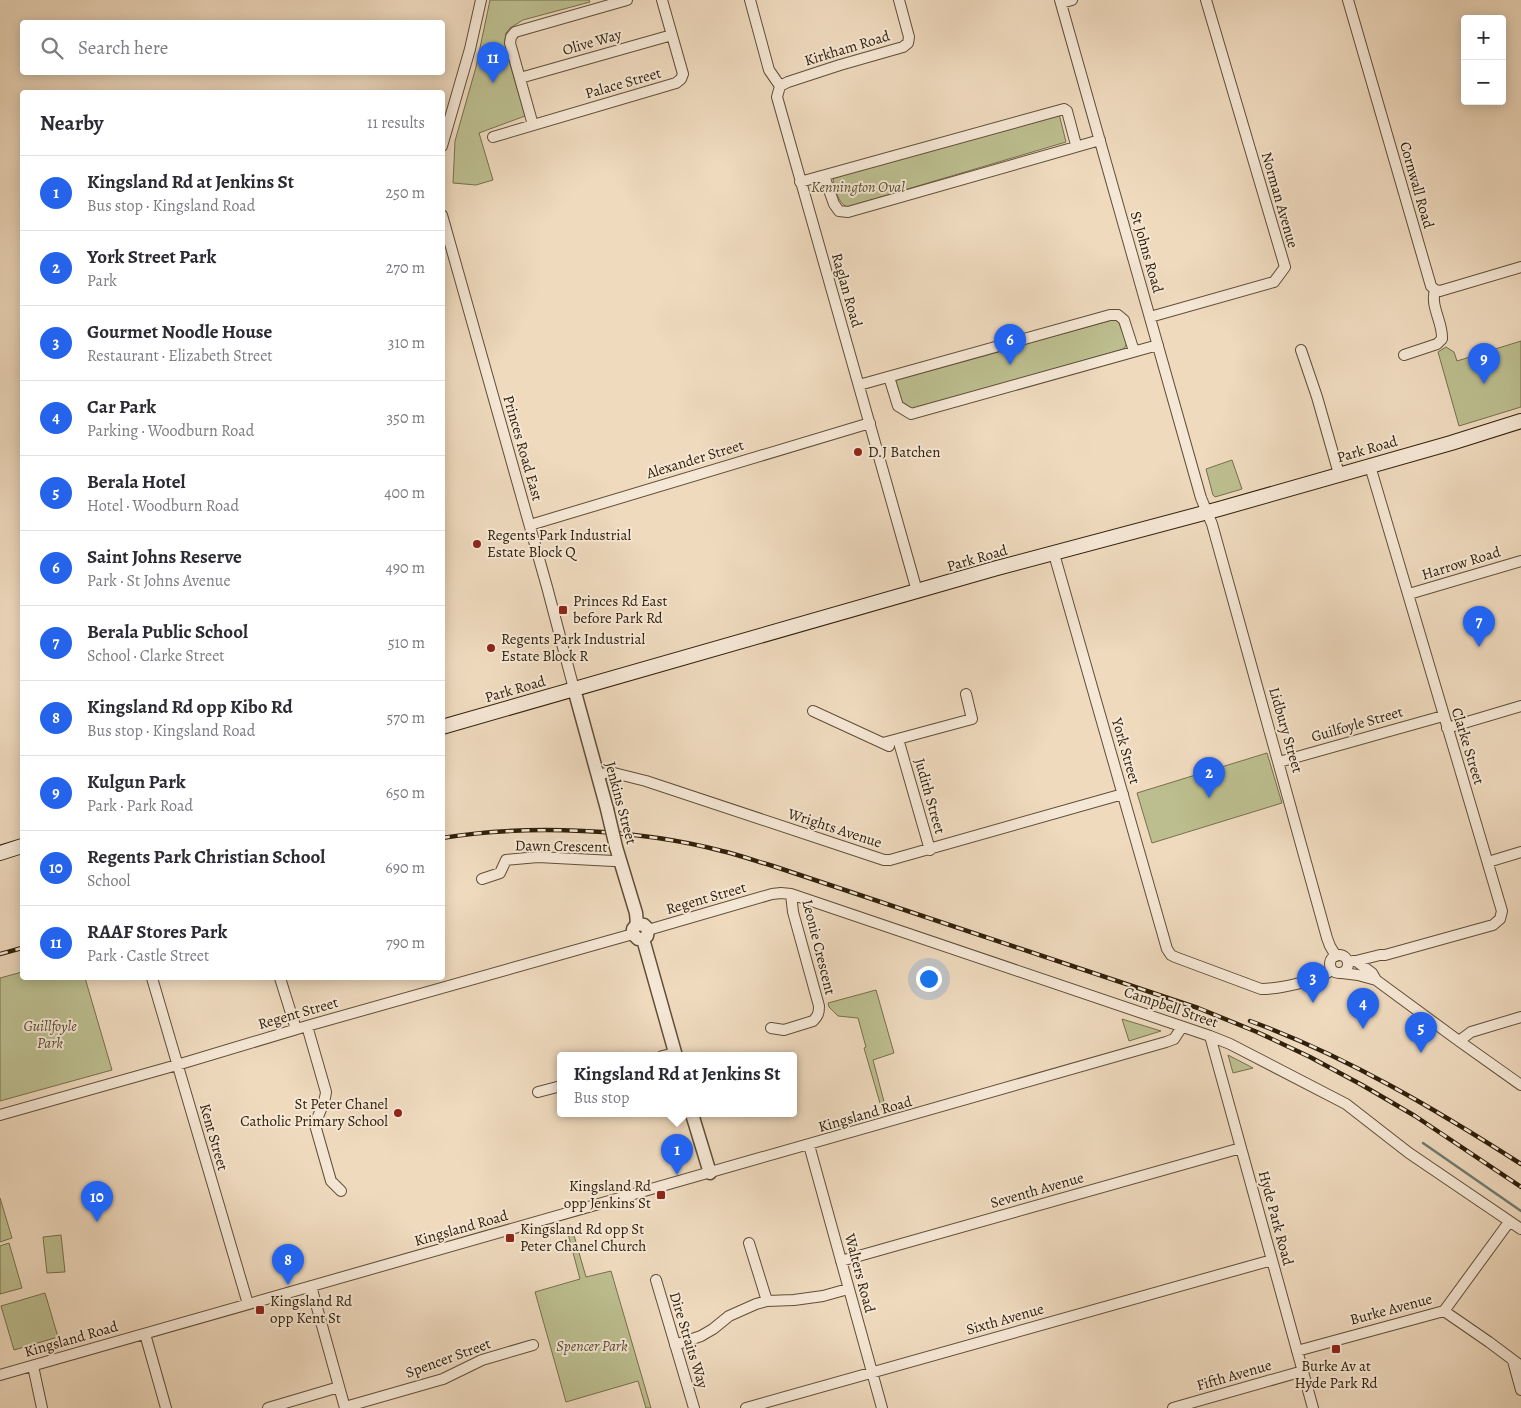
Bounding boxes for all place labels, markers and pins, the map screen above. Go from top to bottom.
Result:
pin: 11 [477,42,509,83]
pin: 6 [994,324,1026,365]
pin: 9 [1468,343,1500,384]
place label: D.J Batchen [868,442,940,462]
marker: D.J Batchen [852,446,864,458]
place label: Regents Park Industrial Estate Block Q [487,525,631,562]
marker: Regents Park Industrial Estate Block Q [471,538,483,550]
place label: Princes Rd East before Park Rd [573,591,667,628]
marker: Princes Rd East before Park Rd [557,604,569,616]
pin: 7 [1463,606,1495,647]
place label: Regents Park Industrial Estate Block R [501,629,645,666]
marker: Regents Park Industrial Estate Block R [485,642,497,654]
pin: 2 [1193,757,1225,798]
pin: 3 [1297,962,1329,1003]
pin: 4 [1347,988,1379,1029]
pin: 5 [1405,1012,1437,1053]
place label: St Peter Chanel Catholic Primary School [240,1094,388,1131]
marker: St Peter Chanel Catholic Primary School [392,1107,404,1119]
pin: 1 [661,1134,693,1175]
place label: Kingsland Rd opp Jenkins St [564,1176,652,1213]
pin: 10 [81,1181,113,1222]
marker: Kingsland Rd opp Jenkins St [655,1189,667,1201]
place label: Kingsland Rd opp St Peter Chanel Church [520,1219,646,1256]
marker: Kingsland Rd opp St Peter Chanel Church [504,1232,516,1244]
pin: 8 [272,1244,304,1285]
place label: Kingsland Rd opp Kent St [270,1291,353,1328]
marker: Kingsland Rd opp Kent St [254,1304,266,1316]
marker: Burke Av at Hyde Park Rd [1330,1343,1342,1355]
place label: Burke Av at Hyde Park Rd [1295,1356,1378,1393]

